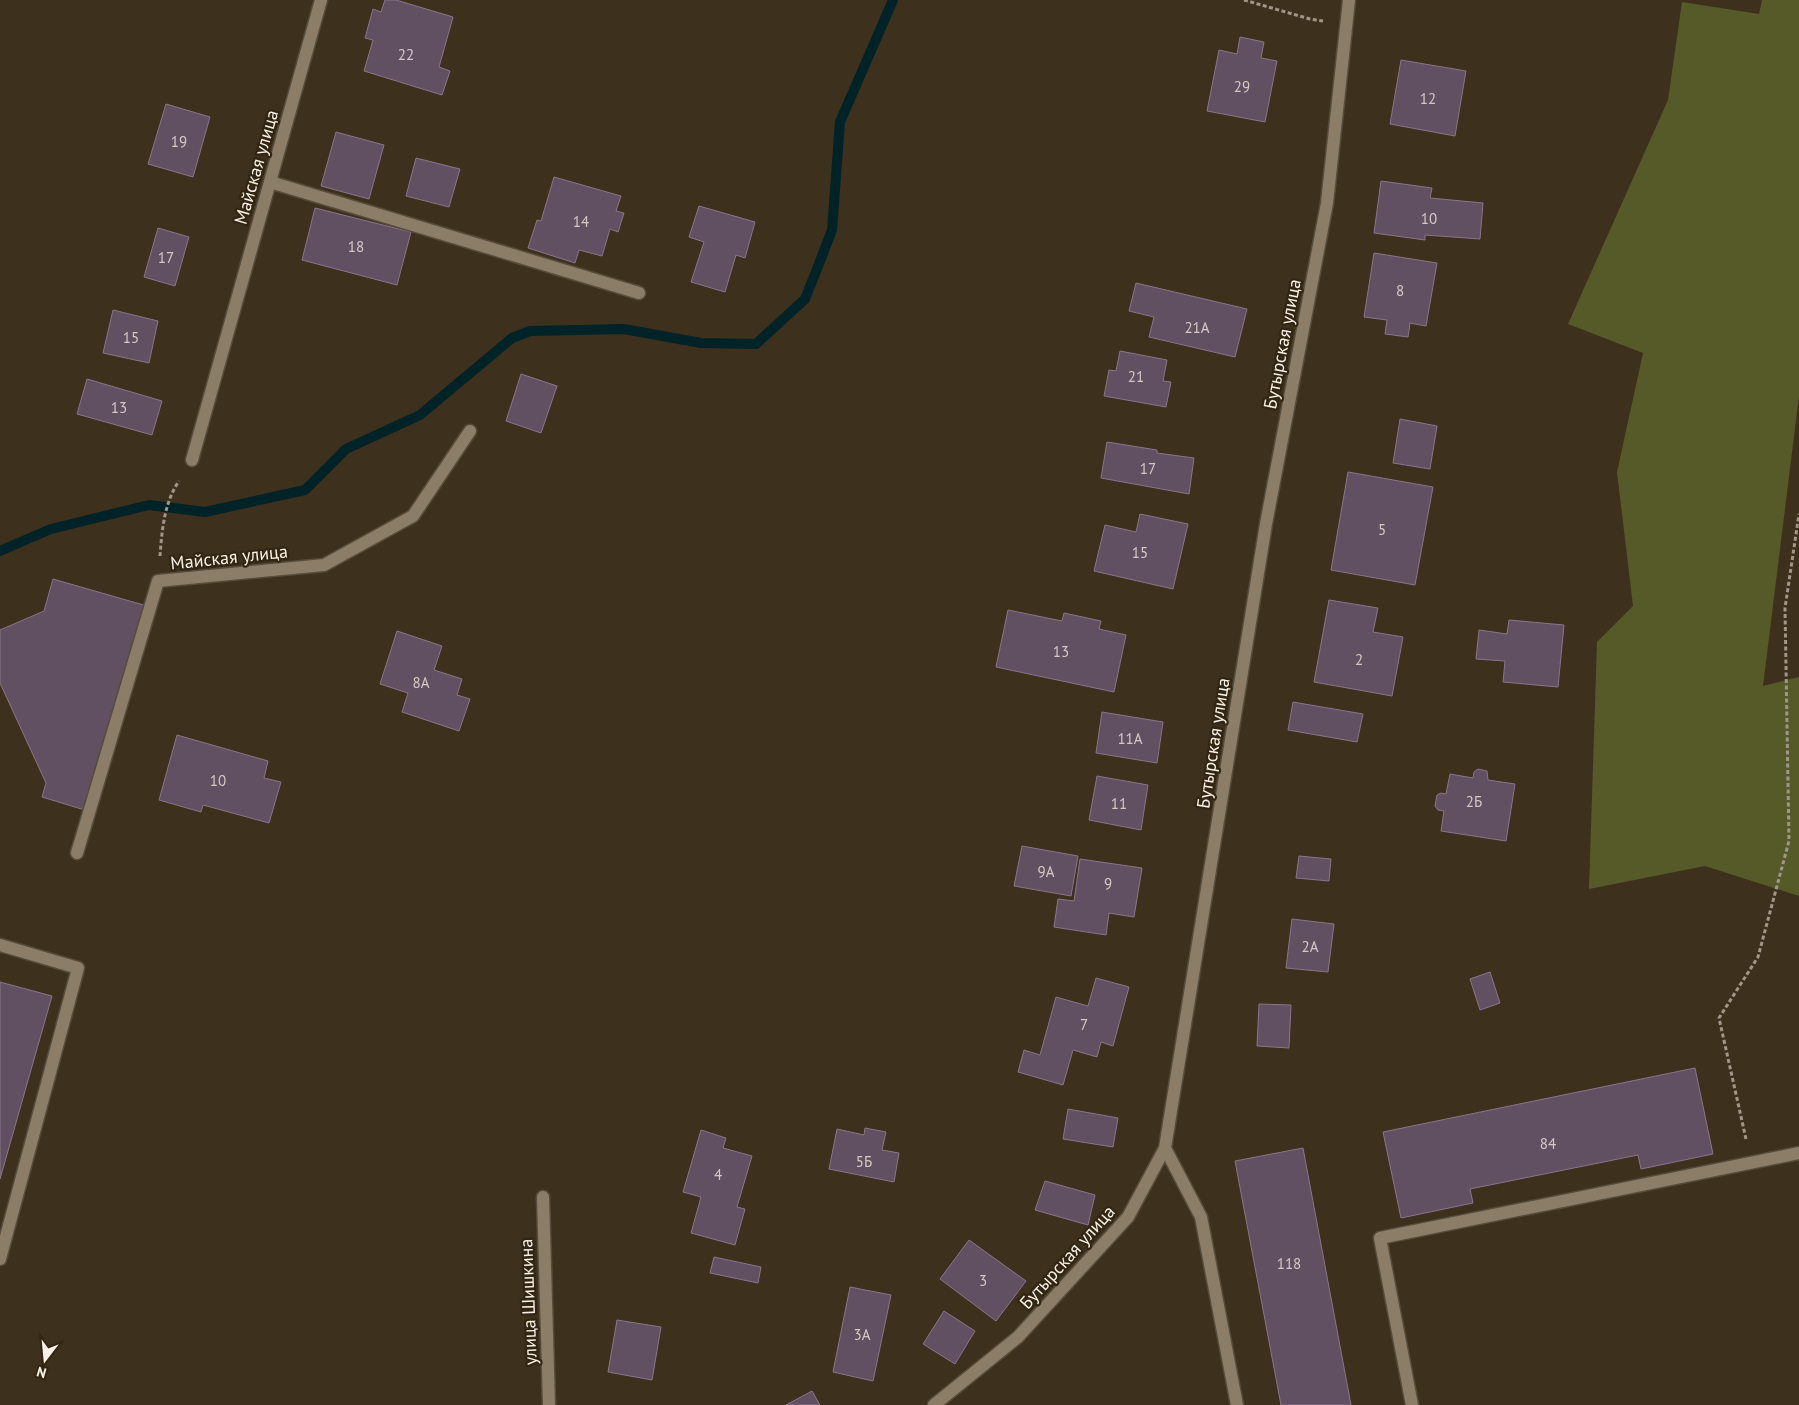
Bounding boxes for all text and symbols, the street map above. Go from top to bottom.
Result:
house number: 22 [398,45,414,64]
house number: 29 [1234,77,1250,96]
house number: 12 [1420,89,1436,108]
street label: Майская улица [229,107,283,227]
house number: 19 [171,132,187,151]
house number: 10 [1421,209,1437,228]
house number: 14 [573,212,589,231]
house number: 18 [348,237,364,256]
house number: 17 [158,248,174,267]
street label: Бутырская улица [1258,277,1306,411]
house number: 8 [1396,281,1404,300]
house number: 21А [1184,318,1210,337]
house number: 15 [123,328,139,347]
house number: 21 [1128,367,1144,386]
house number: 13 [111,398,127,417]
house number: 17 [1140,459,1156,478]
house number: 5 [1378,520,1386,539]
street label: Майская улица [169,539,289,575]
house number: 15 [1132,543,1148,562]
house number: 13 [1053,642,1069,661]
house number: 2 [1355,650,1363,669]
house number: 8А [413,673,430,692]
street label: Бутырская улица [1191,676,1235,810]
house number: 11А [1117,729,1143,748]
house number: 10 [210,771,226,790]
house number: 2Б [1466,792,1482,811]
house number: 11 [1111,794,1127,813]
house number: 9А [1038,862,1055,881]
house number: 9 [1104,874,1112,893]
house number: 2А [1302,937,1319,956]
house number: 7 [1080,1015,1088,1034]
house number: 84 [1540,1134,1556,1153]
house number: 5Б [856,1152,872,1171]
house number: 4 [714,1165,722,1184]
street label: Бутырская улица [1014,1200,1120,1314]
street label: улица Шишкина [514,1238,542,1366]
house number: 118 [1277,1254,1301,1273]
house number: 3 [979,1271,987,1290]
house number: 3А [854,1325,871,1344]
north arrow [20,1335,70,1385]
text: N [35,1363,48,1382]

